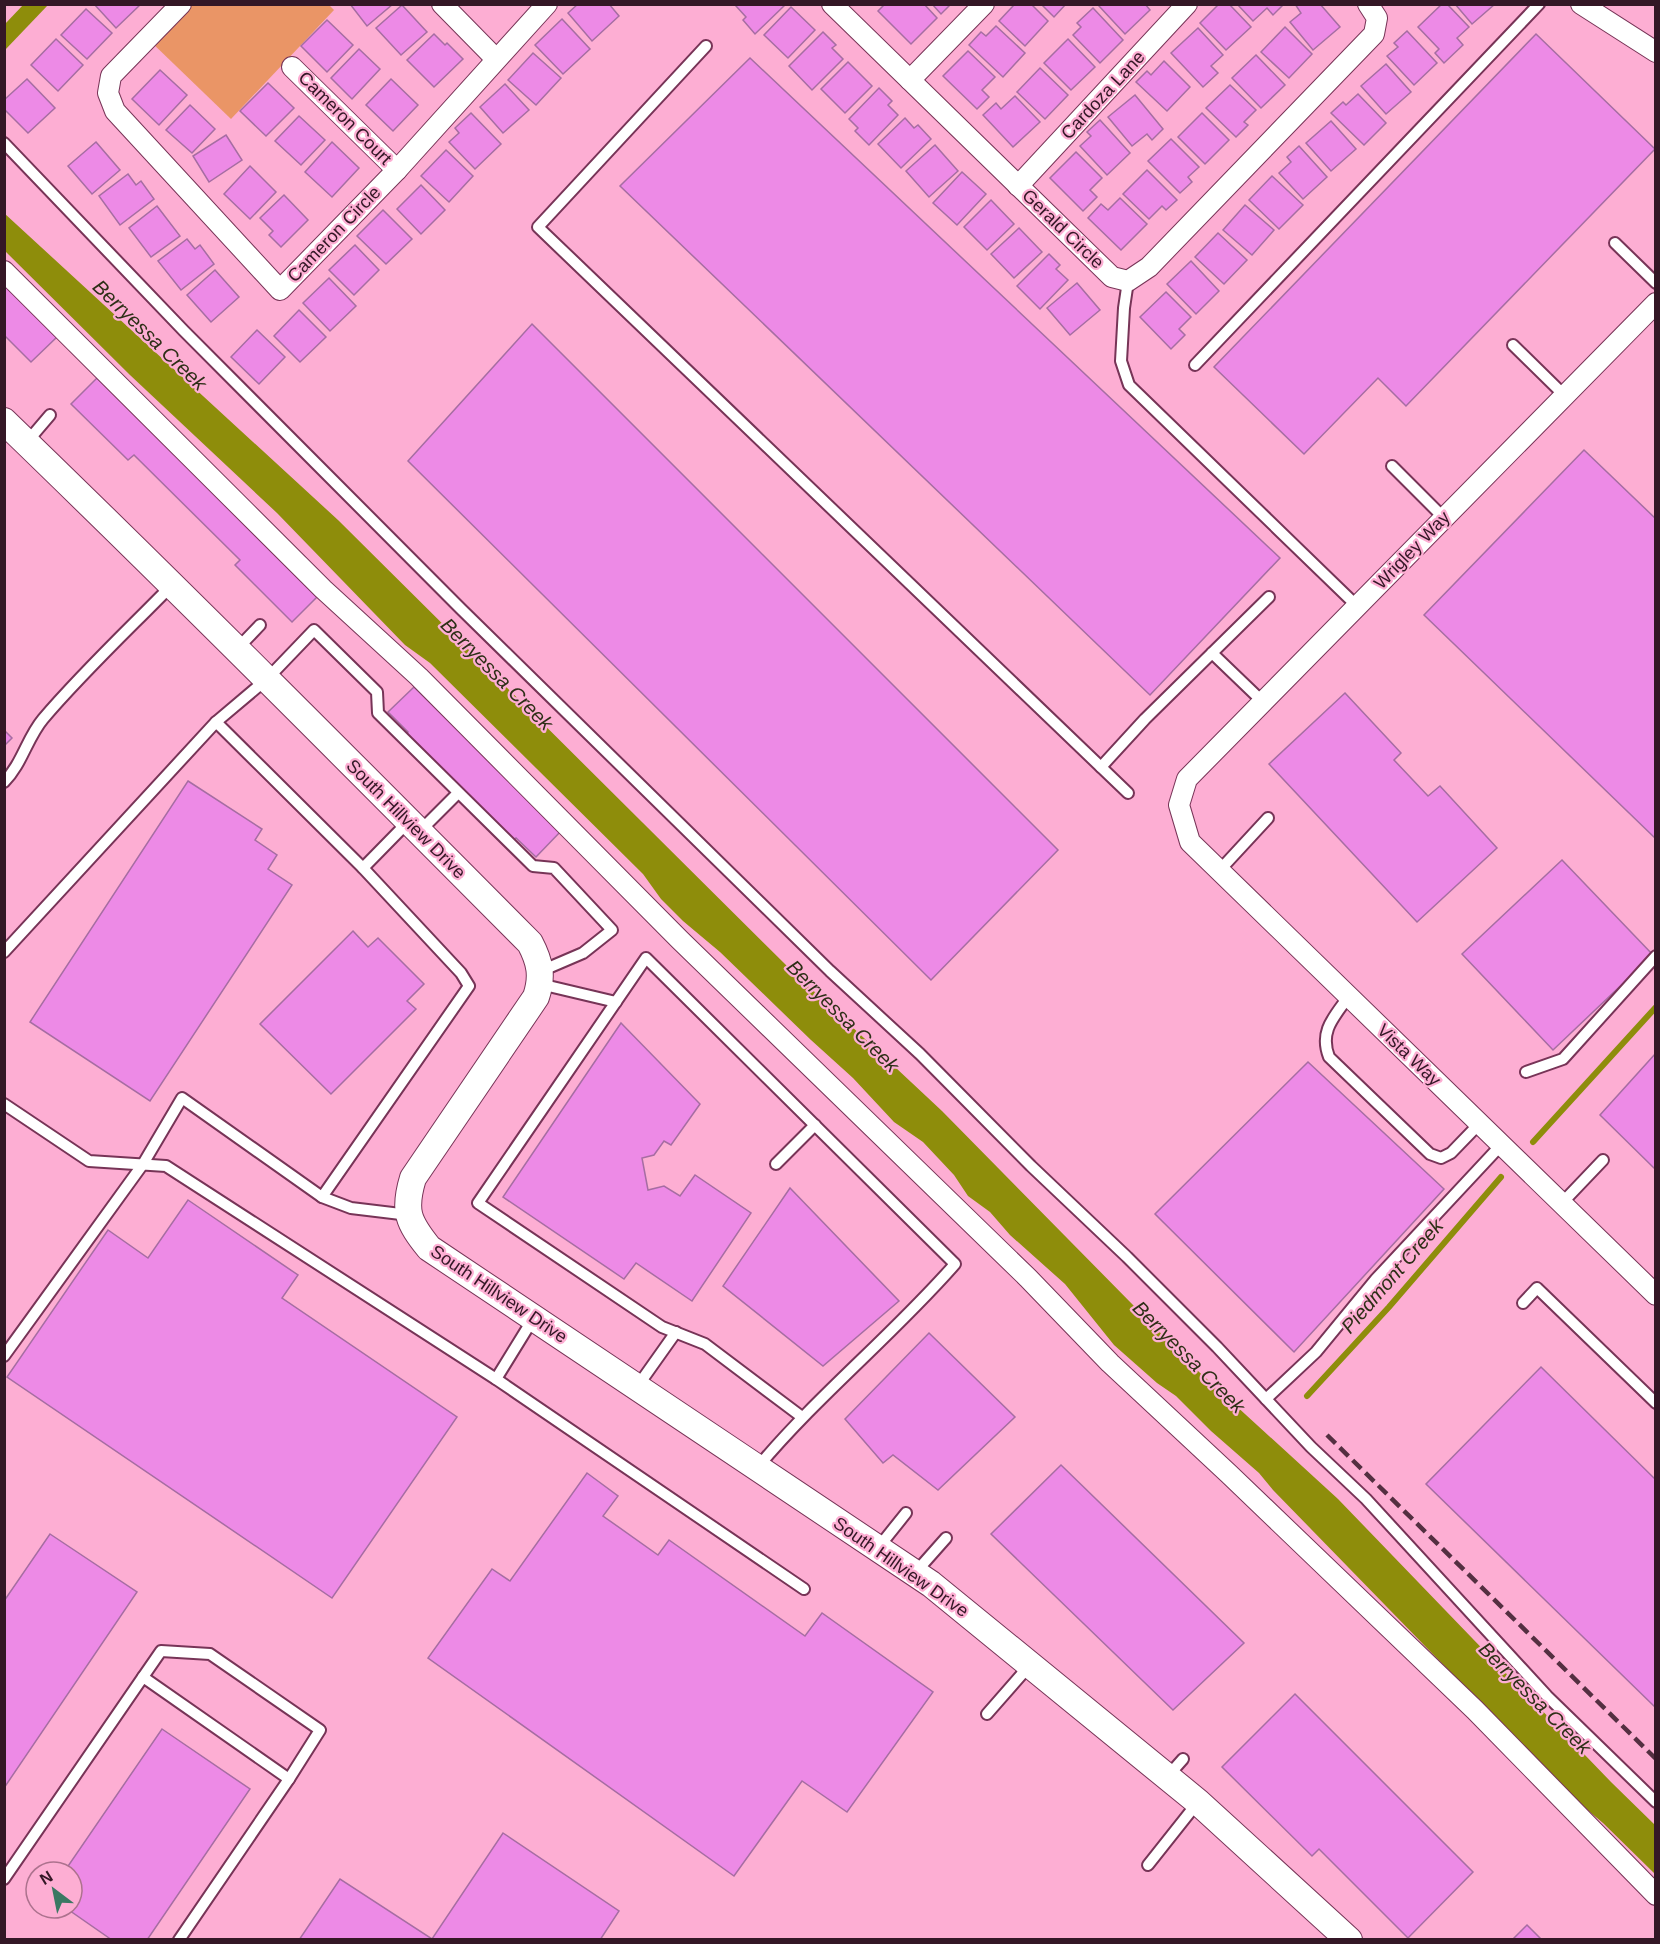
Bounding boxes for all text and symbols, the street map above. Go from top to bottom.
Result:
street label: Cardoza Lane [1057,47,1149,143]
street label: Cameron Court [294,67,396,169]
street label: Cameron Circle [283,182,385,286]
street label: Gerald Circle [1018,185,1108,273]
water label: Berryessa Creek [89,275,212,395]
street label: Wrigley Way [1370,507,1454,593]
water label: Berryessa Creek [437,614,558,735]
street label: South Hillview Drive [342,755,470,883]
water label: Berryessa Creek [783,956,904,1077]
street label: Vista Way [1373,1020,1445,1090]
water label: Piedmont Creek [1337,1214,1448,1337]
street label: South Hillview Drive [427,1241,571,1347]
water label: Berryessa Creek [1129,1297,1250,1418]
street label: South Hillview Drive [830,1513,972,1621]
water label: Berryessa Creek [1475,1638,1596,1759]
north arrow [24,1860,84,1920]
text: N [37,1867,56,1888]

